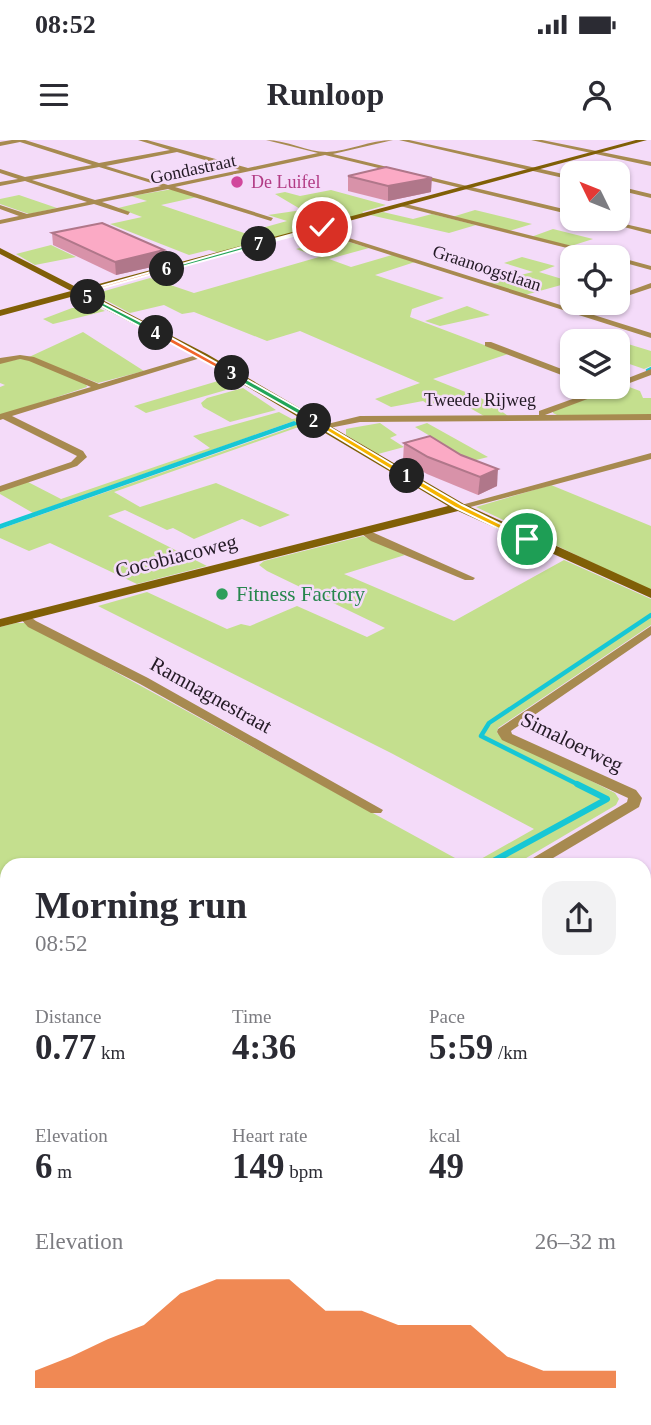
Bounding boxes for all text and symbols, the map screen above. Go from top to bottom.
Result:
text: 08:52 [35,10,96,39]
icon: menu [35,76,73,114]
text: Runloop [267,76,384,112]
icon: person [578,76,616,114]
street label: Gondastraat [148,150,238,188]
north arrow [560,161,630,231]
map controls [560,161,630,399]
place label: De Luifel [251,172,320,192]
marker: De Luifel [229,174,245,190]
pin [292,197,352,257]
icon: check [303,208,341,246]
pin: 7 [242,226,276,262]
text: 7 [254,233,263,254]
street label: Graanoogstlaan [430,241,544,295]
button: locate [560,245,630,315]
pin: 6 [150,251,184,286]
text: 6 [162,258,171,279]
pin: 5 [70,280,106,314]
text: 5 [83,286,92,307]
pin: 4 [138,316,174,350]
text: 4 [151,322,160,343]
button: layers [560,329,630,399]
pin: 3 [215,356,250,390]
text: 3 [227,362,236,383]
street label: Tweede Rijweg [424,390,536,410]
pin: 2 [296,404,332,438]
text: 2 [309,410,318,431]
pin: 1 [390,458,424,494]
text: 1 [402,465,411,486]
pin [497,509,557,569]
icon: arrive [508,520,546,558]
street label: Cocobiacoweg [113,529,240,583]
place label: Fitness Factory [236,582,365,606]
marker: Fitness Factory [214,586,230,602]
street label: Ramnagnestraat [146,652,276,738]
street label: Simaloerweg [517,707,628,777]
button: share [542,881,616,955]
text: Morning run [35,884,247,926]
text: 08:52 [35,931,87,956]
text: Distance [35,1006,101,1027]
text: Time [232,1006,271,1027]
text: Pace [429,1006,465,1027]
text: 0.77 [35,1028,96,1067]
text: 4:36 [232,1028,296,1067]
text: 5:59 [429,1028,493,1067]
text: km [96,1042,125,1063]
text: /km [493,1042,527,1063]
text: Elevation [35,1125,108,1146]
text: Heart rate [232,1125,307,1146]
text: kcal [429,1125,461,1146]
text: 6 [35,1147,53,1186]
text: 149 [232,1147,285,1186]
text: 49 [429,1147,464,1186]
text: m [53,1161,72,1182]
text: bpm [285,1161,323,1182]
text: Elevation [35,1229,123,1254]
text: 26–32 m [535,1229,616,1254]

